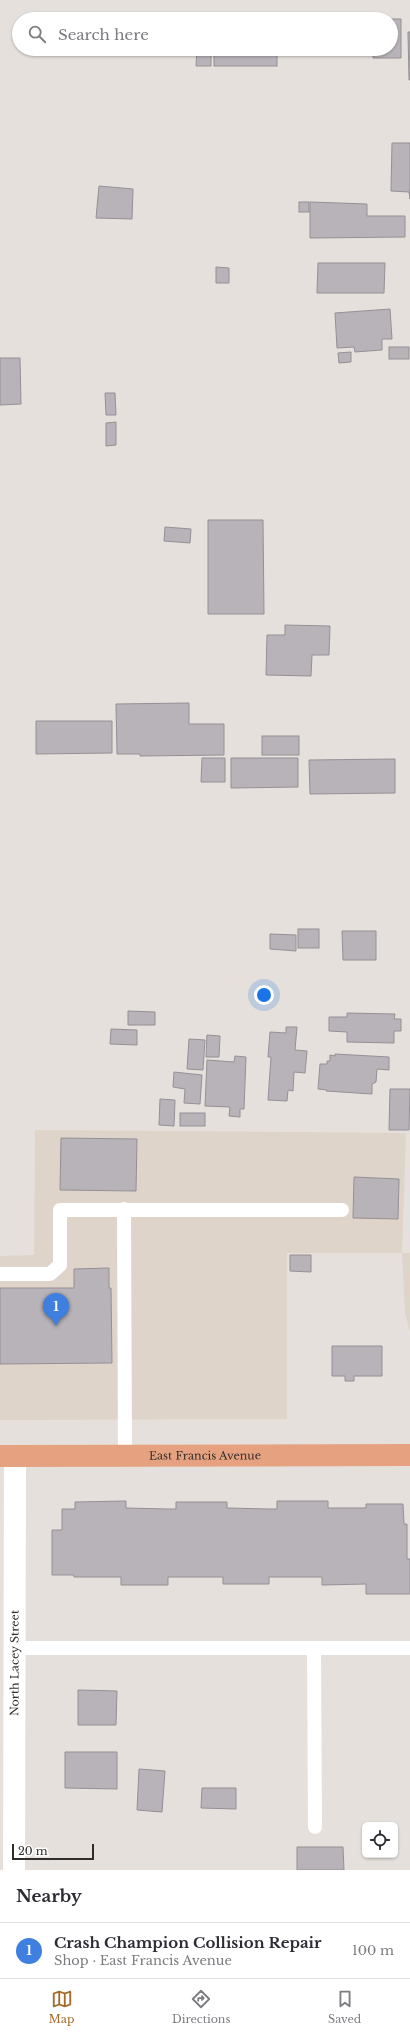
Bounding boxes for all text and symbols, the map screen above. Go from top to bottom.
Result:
search box [12,12,398,56]
icon: search [26,23,48,45]
text: Search here [58,25,149,44]
your location [254,985,274,1005]
pin: 1 [43,1293,69,1326]
street label: East Francis Avenue [149,1448,261,1463]
street label: North Lacey Street [7,1609,22,1716]
map controls [362,1822,398,1858]
button: locate [362,1822,398,1858]
scale bar [12,1842,94,1861]
text: 20 m [18,1844,48,1858]
text: Nearby [16,1886,82,1907]
text: Crash Champion Collision Repair [54,1933,321,1952]
text: 1 [26,1942,32,1959]
text: 100 m [352,1942,394,1959]
text: Shop · East Francis Avenue [54,1952,232,1969]
tab: Map [49,1988,74,2026]
tab: Directions [172,1988,230,2026]
tab: Saved [328,1988,361,2026]

